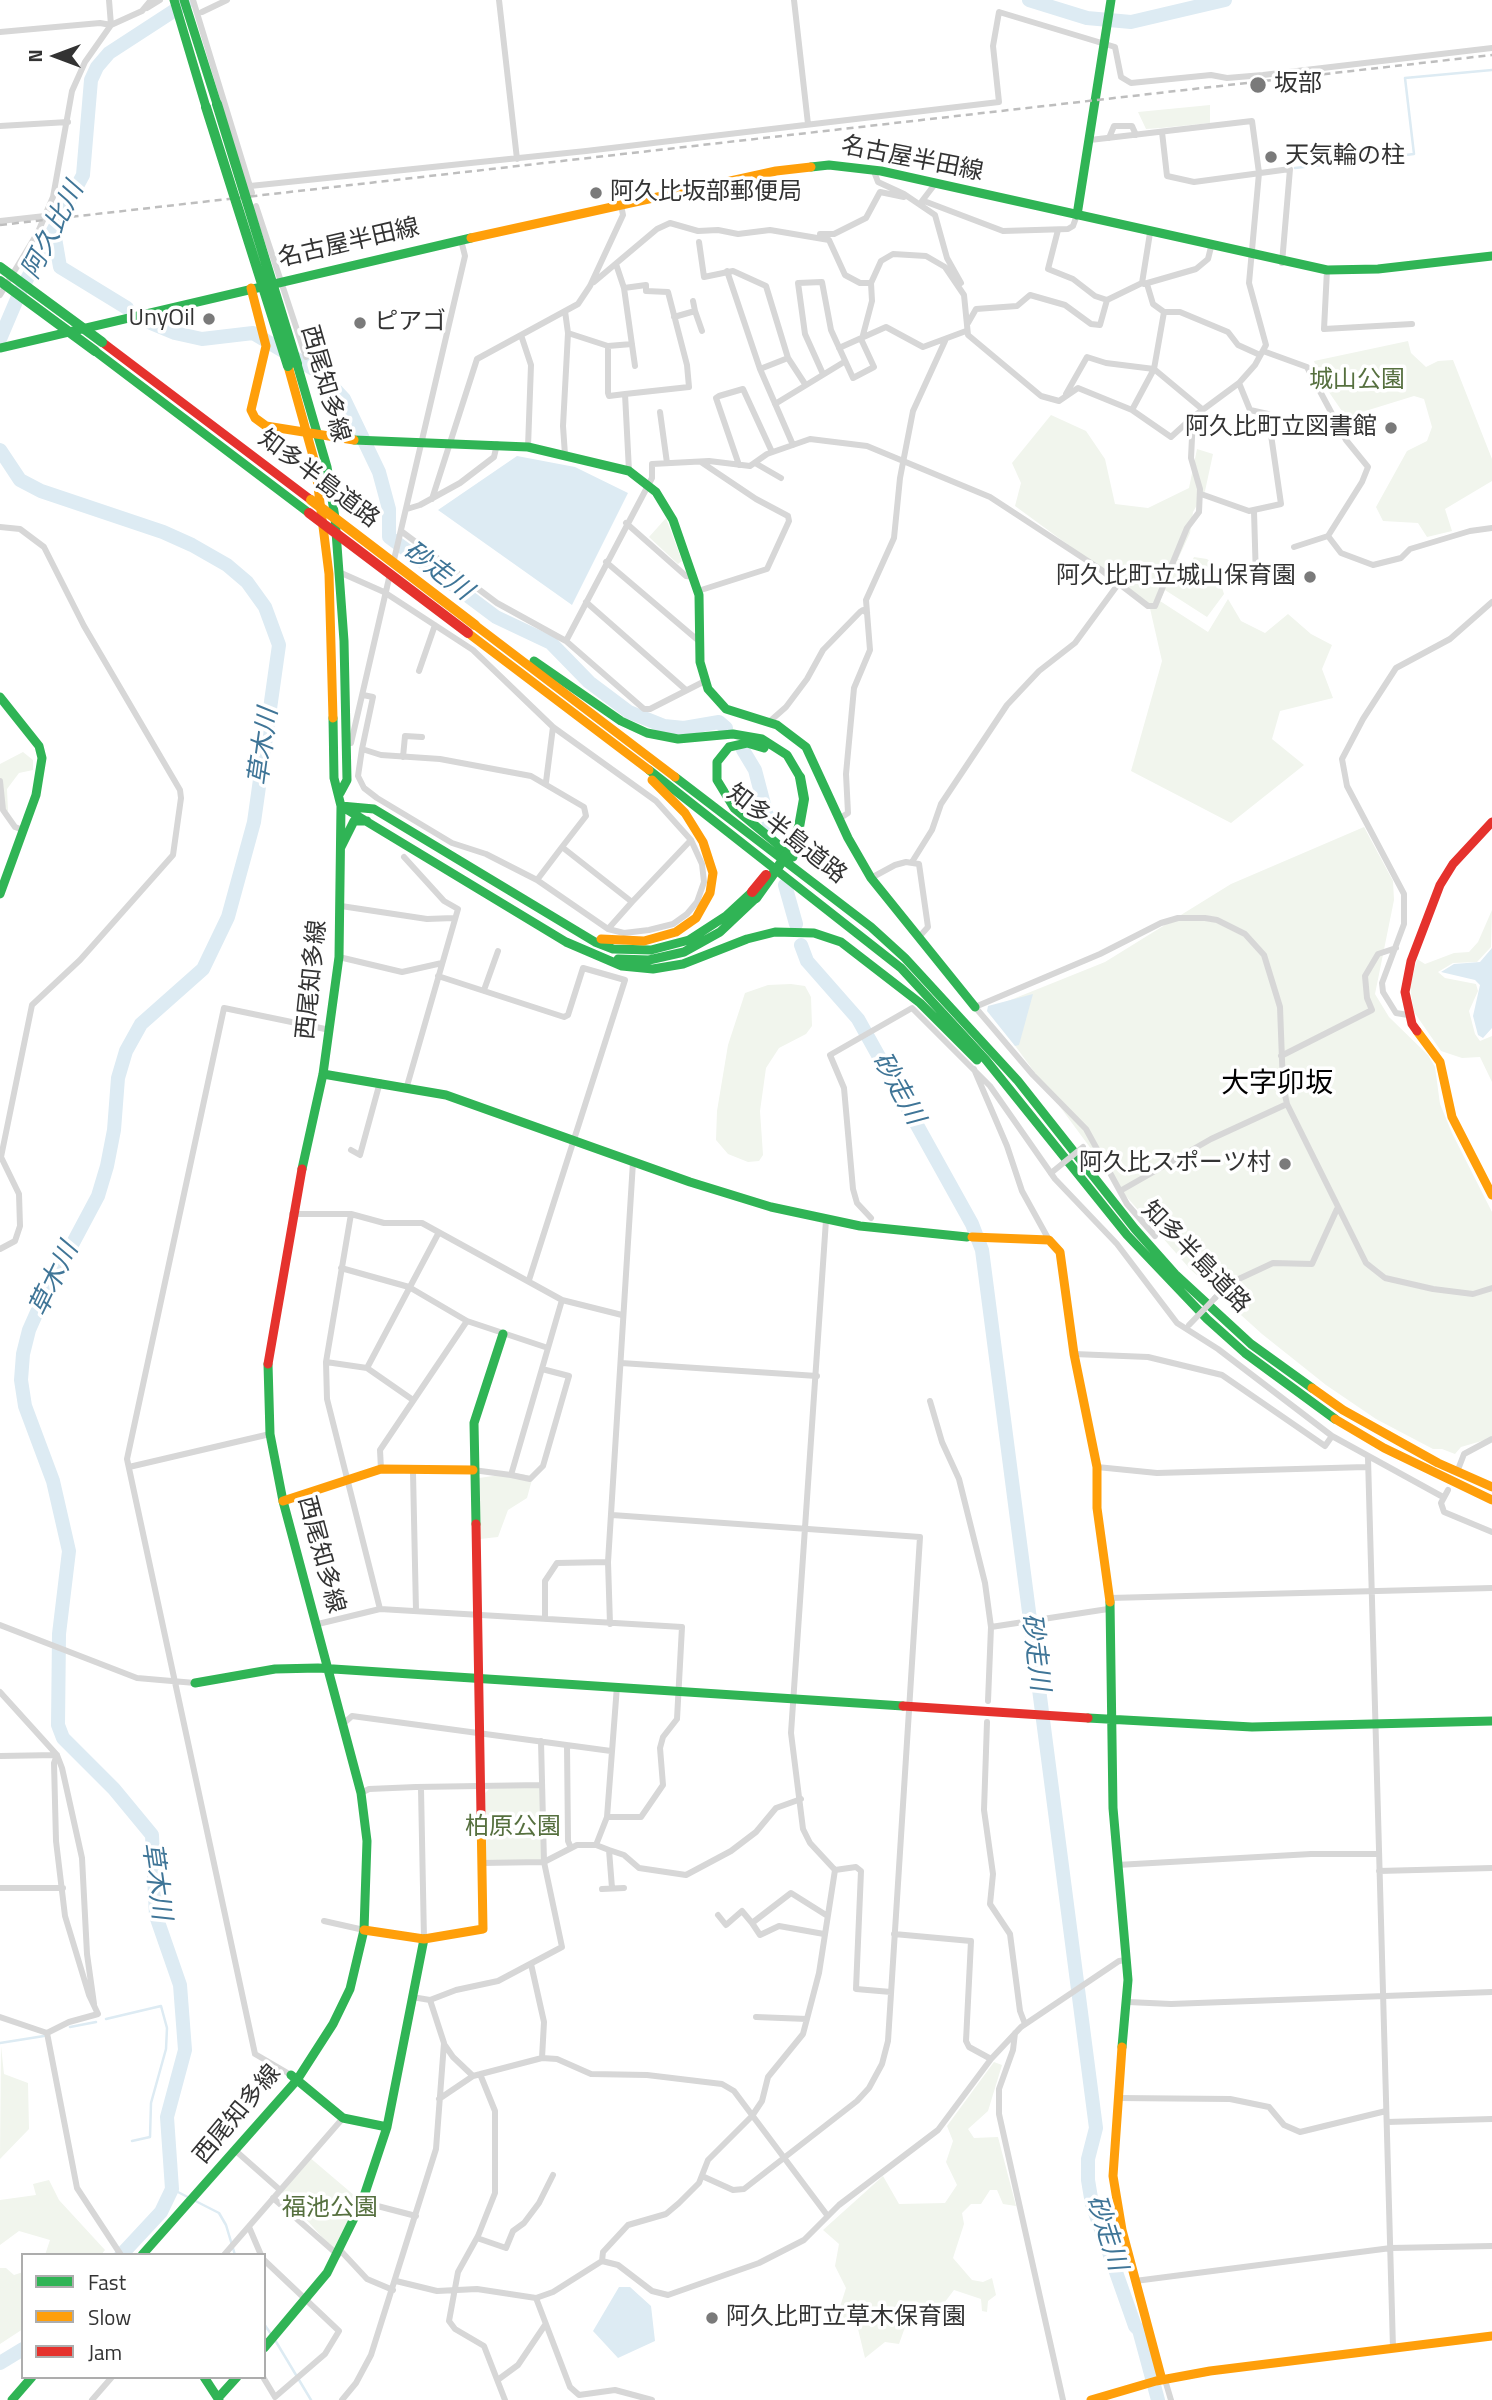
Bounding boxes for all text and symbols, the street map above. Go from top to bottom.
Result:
north arrow [21,21,91,91]
text: N [20,49,49,63]
place label: 坂部 [1274,71,1322,99]
marker: 坂部 [1248,75,1268,95]
street label: 名古屋半田線 [839,132,985,188]
place label: 天気輪の柱 [1285,143,1405,171]
marker: 天気輪の柱 [1263,149,1279,165]
water label: 阿久比川 [16,178,92,284]
place label: 阿久比坂部郵便局 [610,179,802,207]
marker: 阿久比坂部郵便局 [588,185,604,201]
street label: 名古屋半田線 [276,214,422,274]
place label: UnyOil [129,305,195,333]
place label: ピアゴ [374,309,446,337]
marker: UnyOil [201,311,217,327]
marker: ピアゴ [352,315,368,331]
street label: 西尾知多線 [294,322,354,446]
park label: 城山公園 [1309,367,1405,395]
place label: 阿久比町立図書館 [1185,414,1377,442]
marker: 阿久比町立図書館 [1383,420,1399,436]
street label: 知多半島道路 [252,425,384,535]
water label: 砂走川 [396,536,478,608]
place label: 阿久比町立城山保育園 [1056,563,1296,591]
marker: 阿久比町立城山保育園 [1302,569,1318,585]
water label: 草木川 [244,706,286,788]
street label: 知多半島道路 [720,779,852,891]
street label: 西尾知多線 [292,919,334,1041]
water label: 砂走川 [864,1047,930,1131]
district label: 大字卯坂 [1221,1068,1333,1102]
place label: 阿久比スポーツ村 [1079,1150,1271,1178]
marker: 阿久比スポーツ村 [1277,1156,1293,1172]
street label: 知多半島道路 [1135,1196,1255,1320]
water label: 草木川 [24,1238,86,1322]
street label: 西尾知多線 [291,1493,349,1617]
water label: 砂走川 [1014,1611,1054,1693]
park label: 柏原公園 [465,1814,561,1842]
water label: 草木川 [134,1840,176,1922]
street label: 西尾知多線 [188,2060,288,2170]
water label: 砂走川 [1078,2191,1132,2275]
park label: 福池公園 [282,2195,378,2223]
legend [21,2253,266,2379]
text: Fast [88,2266,126,2298]
text: Slow [88,2301,131,2333]
place label: 阿久比町立草木保育園 [726,2304,966,2332]
marker: 阿久比町立草木保育園 [704,2310,720,2326]
text: Jam [88,2336,122,2368]

